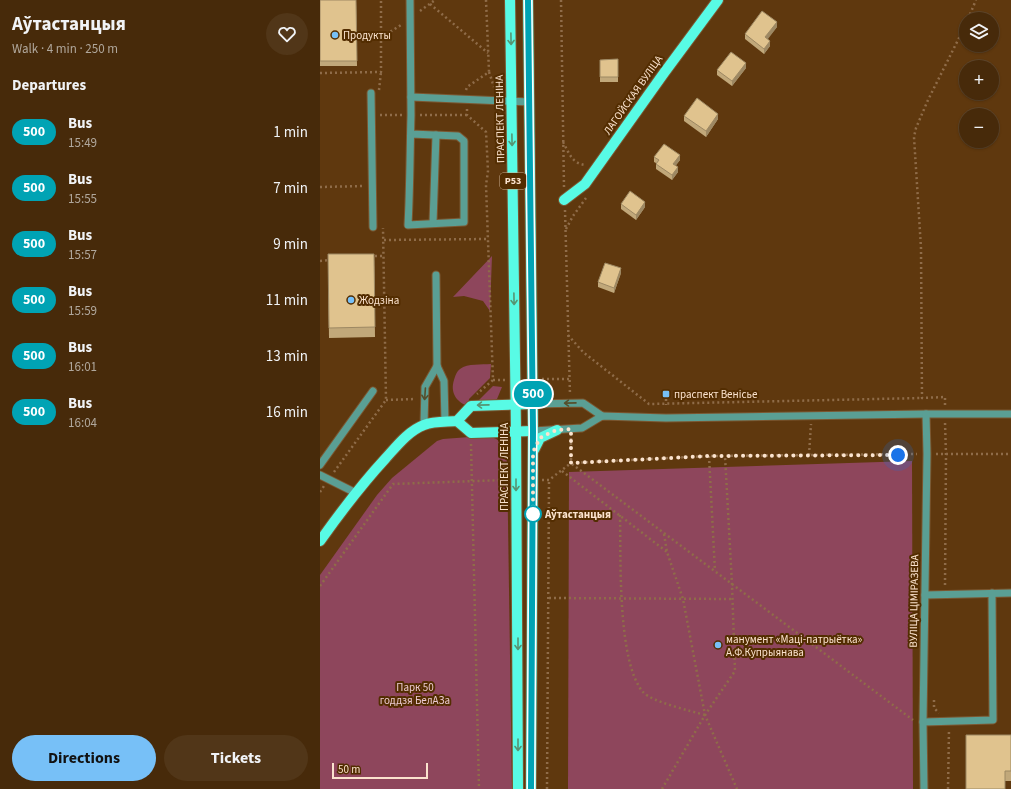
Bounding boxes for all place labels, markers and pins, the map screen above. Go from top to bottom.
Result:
place label: Продукты [343,28,391,43]
marker: Продукты [330,30,340,40]
place label: Жодзіна [359,293,399,308]
marker: Жодзіна [346,295,356,305]
place label: праспект Венісье [674,387,758,402]
marker: праспект Венісье [661,389,671,399]
marker: Аўтастанцыя [524,505,542,523]
place label: Аўтастанцыя [544,507,611,522]
place label: манумент «Маці-патрыётка» А.Ф.Купрыянава [726,632,863,660]
marker: манумент «Маці-патрыётка» А.Ф.Купрыянава [713,640,723,650]

